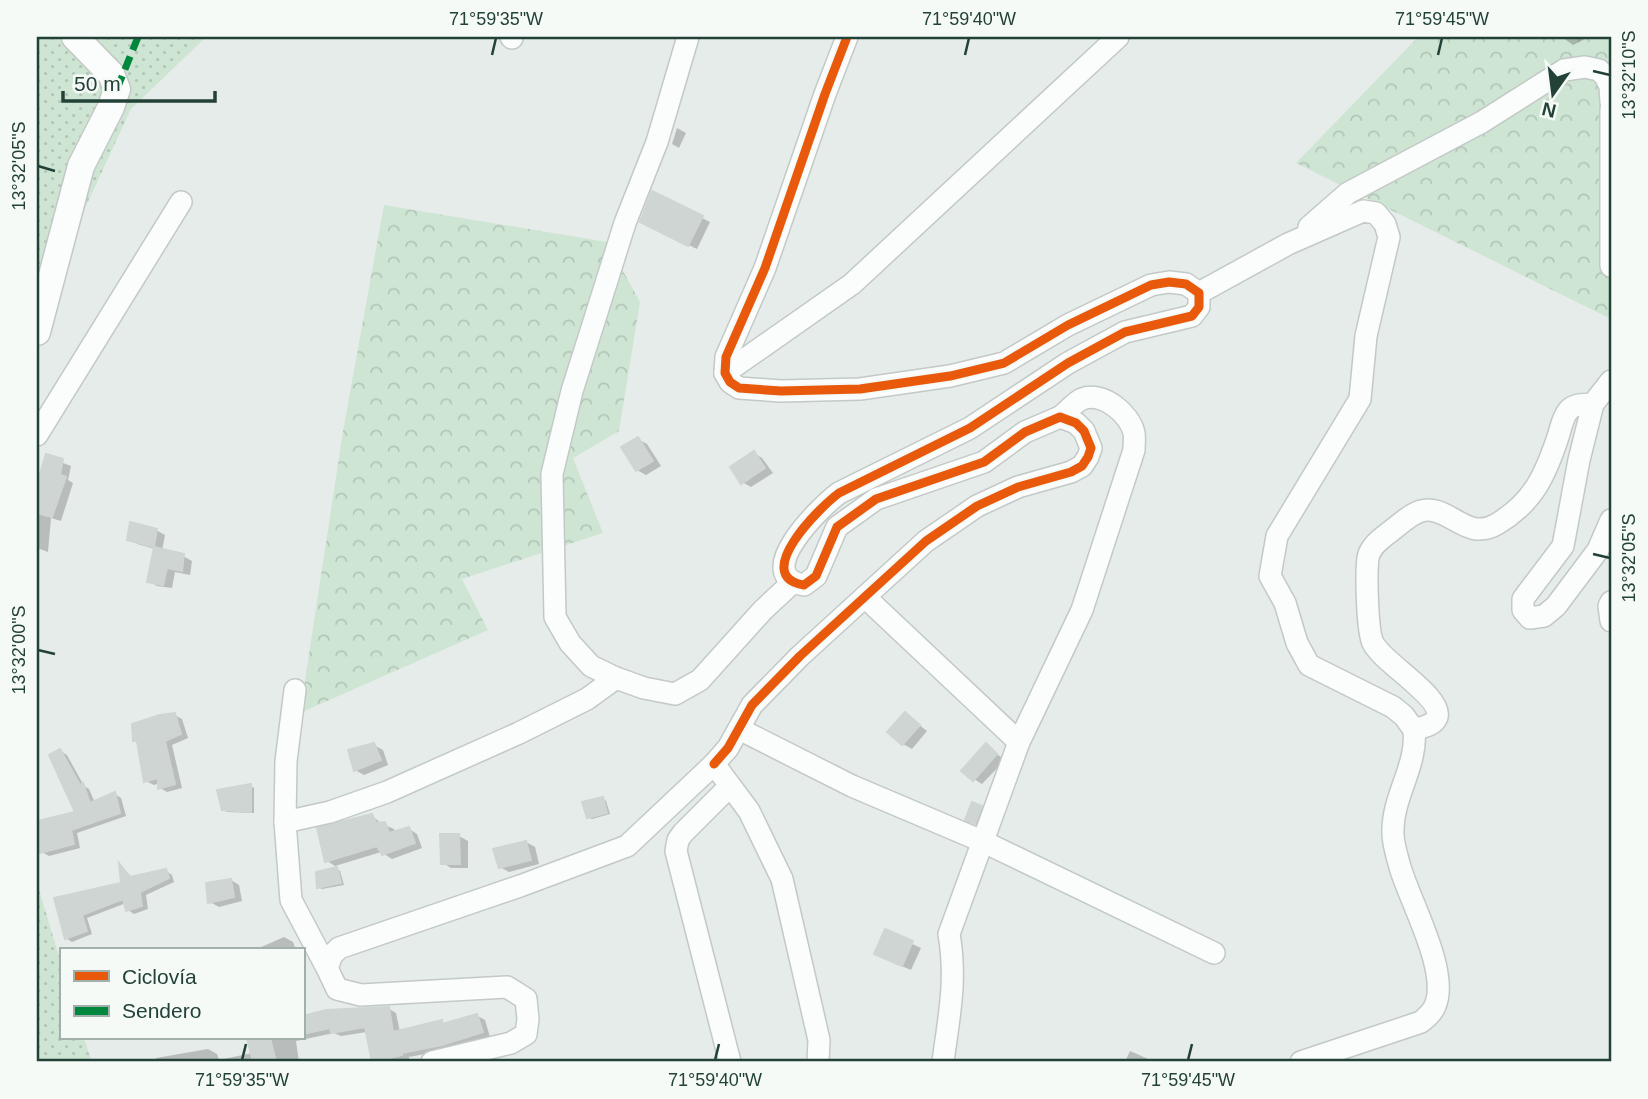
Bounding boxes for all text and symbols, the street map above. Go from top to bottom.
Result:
text: 71°59'35"W [449,9,543,29]
text: 71°59'40"W [922,9,1016,29]
text: 71°59'45"W [1395,9,1489,29]
text: 13°32'10"S [1619,30,1639,120]
scale bar [63,60,215,104]
north arrow [1518,60,1588,130]
text: 50 m [74,72,121,95]
text: N [1540,98,1558,122]
text: 13°32'05"S [9,121,29,211]
text: 13°32'05"S [1619,513,1639,603]
text: 13°32'00"S [9,605,29,695]
legend [60,948,304,1040]
text: Ciclovía [122,965,197,988]
text: Sendero [122,999,201,1022]
text: 71°59'35"W [195,1070,289,1090]
text: 71°59'40"W [668,1070,762,1090]
text: 71°59'45"W [1141,1070,1235,1090]

